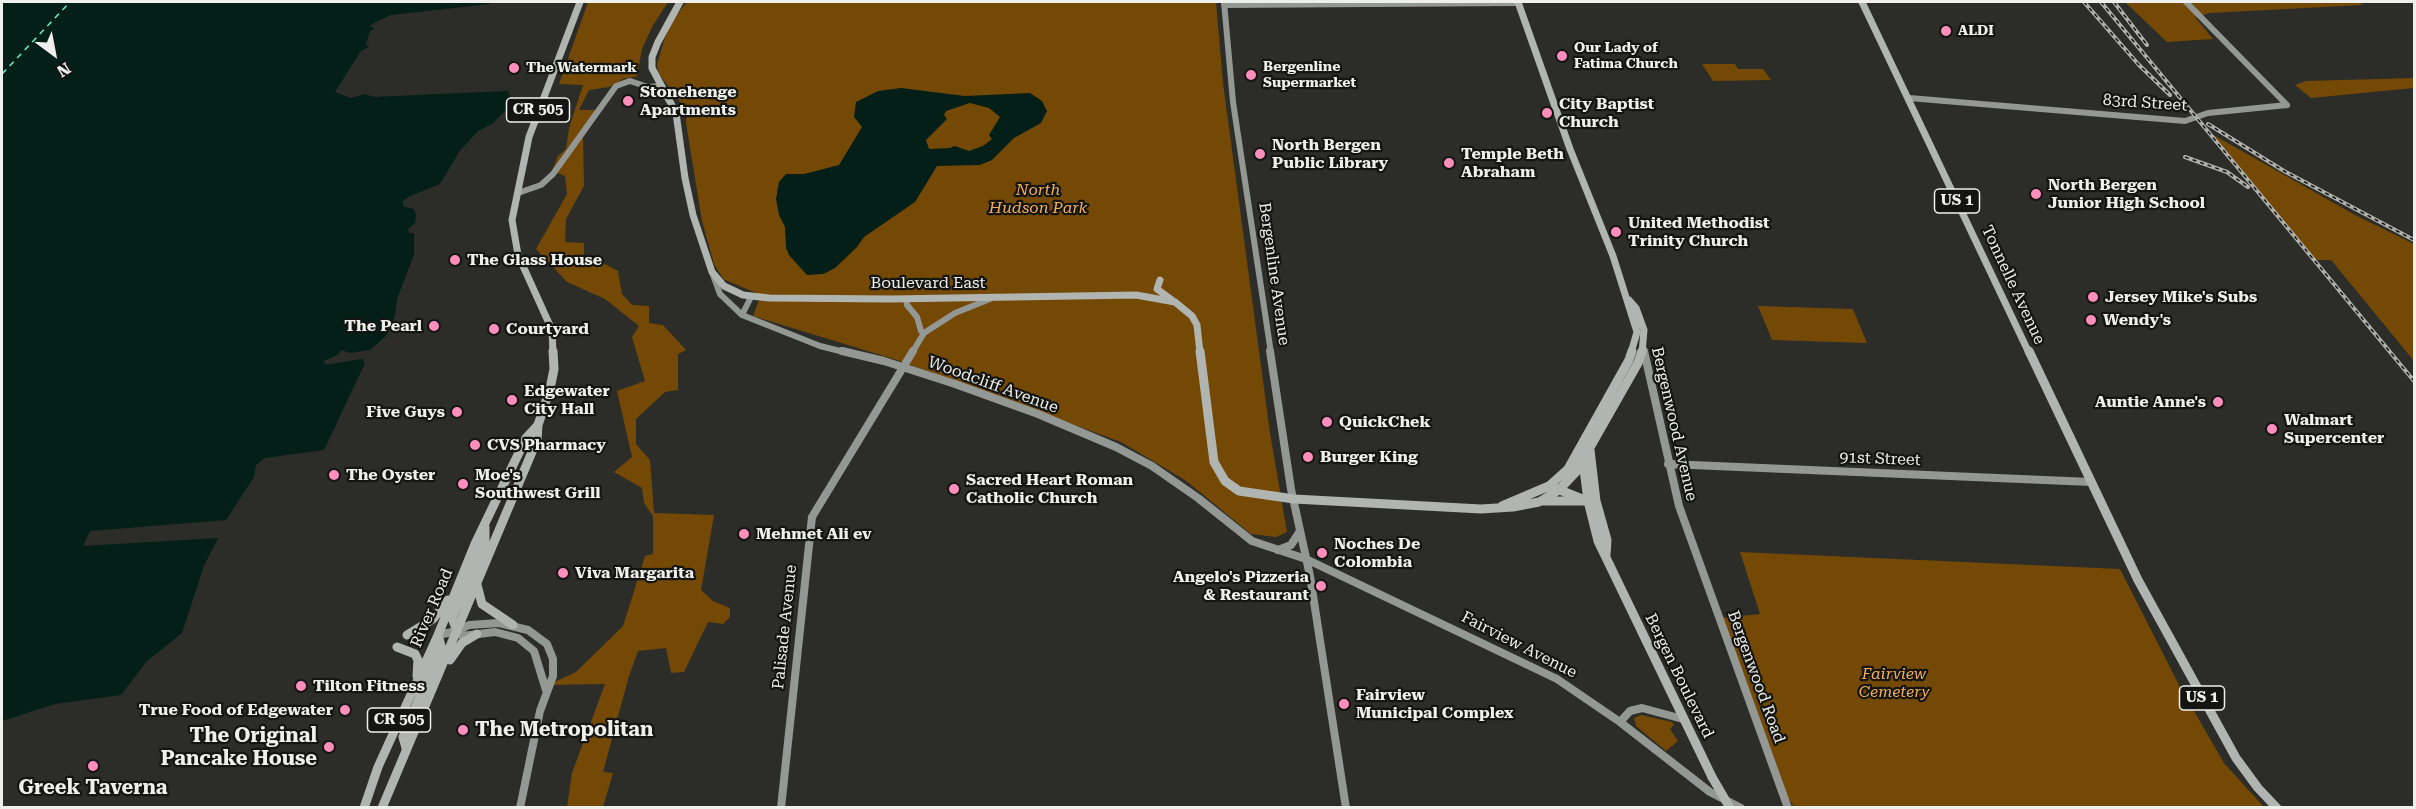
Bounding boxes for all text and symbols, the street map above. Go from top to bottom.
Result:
place label: ALDI [1958,23,1994,39]
north arrow [24,24,84,84]
marker: ALDI [1939,24,1953,38]
place label: Our Lady of Fatima Church [1574,40,1678,72]
marker: Our Lady of Fatima Church [1555,49,1569,63]
text: N [54,58,74,81]
place label: Bergenline Supermarket [1263,59,1356,92]
place label: The Watermark [526,60,637,76]
marker: The Watermark [507,61,521,75]
marker: Bergenline Supermarket [1244,68,1258,82]
place label: Stonehenge Apartments [640,82,737,120]
street label: 83rd Street [2102,90,2188,116]
marker: Stonehenge Apartments [621,94,635,108]
place label: City Baptist Church [1559,94,1654,132]
road number: CR 505 [506,98,570,122]
marker: City Baptist Church [1540,106,1554,120]
place label: North Bergen Public Library [1272,135,1388,173]
place label: Temple Beth Abraham [1461,144,1564,182]
marker: North Bergen Public Library [1253,147,1267,161]
marker: Temple Beth Abraham [1442,156,1456,170]
place label: North Bergen Junior High School [2048,175,2205,213]
park label: North Hudson Park [989,180,1087,218]
marker: North Bergen Junior High School [2029,187,2043,201]
road number: US 1 [1934,189,1980,213]
street label: Bergenline Avenue [1254,201,1294,347]
place label: United Methodist Trinity Church [1628,213,1769,251]
street label: Tonnelle Avenue [1977,223,2049,347]
marker: United Methodist Trinity Church [1609,225,1623,239]
place label: The Glass House [467,250,602,270]
marker: The Glass House [448,253,462,267]
street label: Boulevard East [870,273,986,293]
place label: Jersey Mike's Subs [2105,287,2257,307]
marker: Jersey Mike's Subs [2086,290,2100,304]
place label: Wendy's [2103,310,2171,330]
marker: Wendy's [2084,313,2098,327]
place label: The Pearl [344,316,422,336]
marker: The Pearl [427,319,441,333]
place label: Courtyard [506,319,589,339]
marker: Courtyard [487,322,501,336]
street label: Bergenwood Avenue [1647,345,1701,503]
street label: Woodcliff Avenue [925,352,1061,418]
place label: Edgewater City Hall [524,381,610,419]
place label: Auntie Anne's [2095,392,2206,412]
marker: Edgewater City Hall [505,393,519,407]
marker: Auntie Anne's [2211,395,2225,409]
place label: Five Guys [366,402,445,422]
marker: Five Guys [450,405,464,419]
place label: Walmart Supercenter [2284,410,2384,448]
place label: QuickChek [1339,412,1430,432]
marker: QuickChek [1320,415,1334,429]
marker: Walmart Supercenter [2265,422,2279,436]
place label: CVS Pharmacy [487,435,606,455]
marker: CVS Pharmacy [468,438,482,452]
place label: Burger King [1320,447,1418,467]
street label: 91st Street [1839,448,1921,470]
marker: Burger King [1301,450,1315,464]
place label: The Oyster [346,465,435,485]
place label: Moe's Southwest Grill [475,465,600,503]
marker: The Oyster [327,468,341,482]
place label: Sacred Heart Roman Catholic Church [966,470,1133,508]
marker: Moe's Southwest Grill [456,477,470,491]
marker: Sacred Heart Roman Catholic Church [947,482,961,496]
place label: Mehmet Ali ev [756,524,872,544]
marker: Mehmet Ali ev [737,527,751,541]
place label: Noches De Colombia [1334,534,1420,572]
marker: Noches De Colombia [1315,546,1329,560]
place label: Viva Margarita [575,563,694,583]
street label: Palisade Avenue [769,564,801,690]
street label: River Road [407,566,457,650]
marker: Viva Margarita [556,566,570,580]
place label: Angelo's Pizzeria & Restaurant [1173,567,1309,605]
marker: Angelo's Pizzeria & Restaurant [1314,579,1328,593]
street label: Fairview Avenue [1458,608,1580,682]
street label: Bergenwood Road [1723,608,1789,746]
street label: Bergen Boulevard [1641,611,1717,741]
park label: Fairview Cemetery [1859,664,1929,702]
place label: Tilton Fitness [313,676,425,696]
marker: Tilton Fitness [294,679,308,693]
place label: Fairview Municipal Complex [1356,685,1514,723]
road number: US 1 [2180,686,2224,710]
marker: Fairview Municipal Complex [1337,697,1351,711]
place label: True Food of Edgewater [139,700,333,720]
marker: True Food of Edgewater [338,703,352,717]
road number: CR 505 [368,708,430,732]
place label: The Metropolitan [475,718,653,742]
marker: The Metropolitan [456,723,470,737]
place label: The Original Pancake House [161,724,317,771]
marker: The Original Pancake House [322,740,336,754]
marker: Greek Taverna [86,759,100,773]
place label: Greek Taverna [18,776,168,800]

